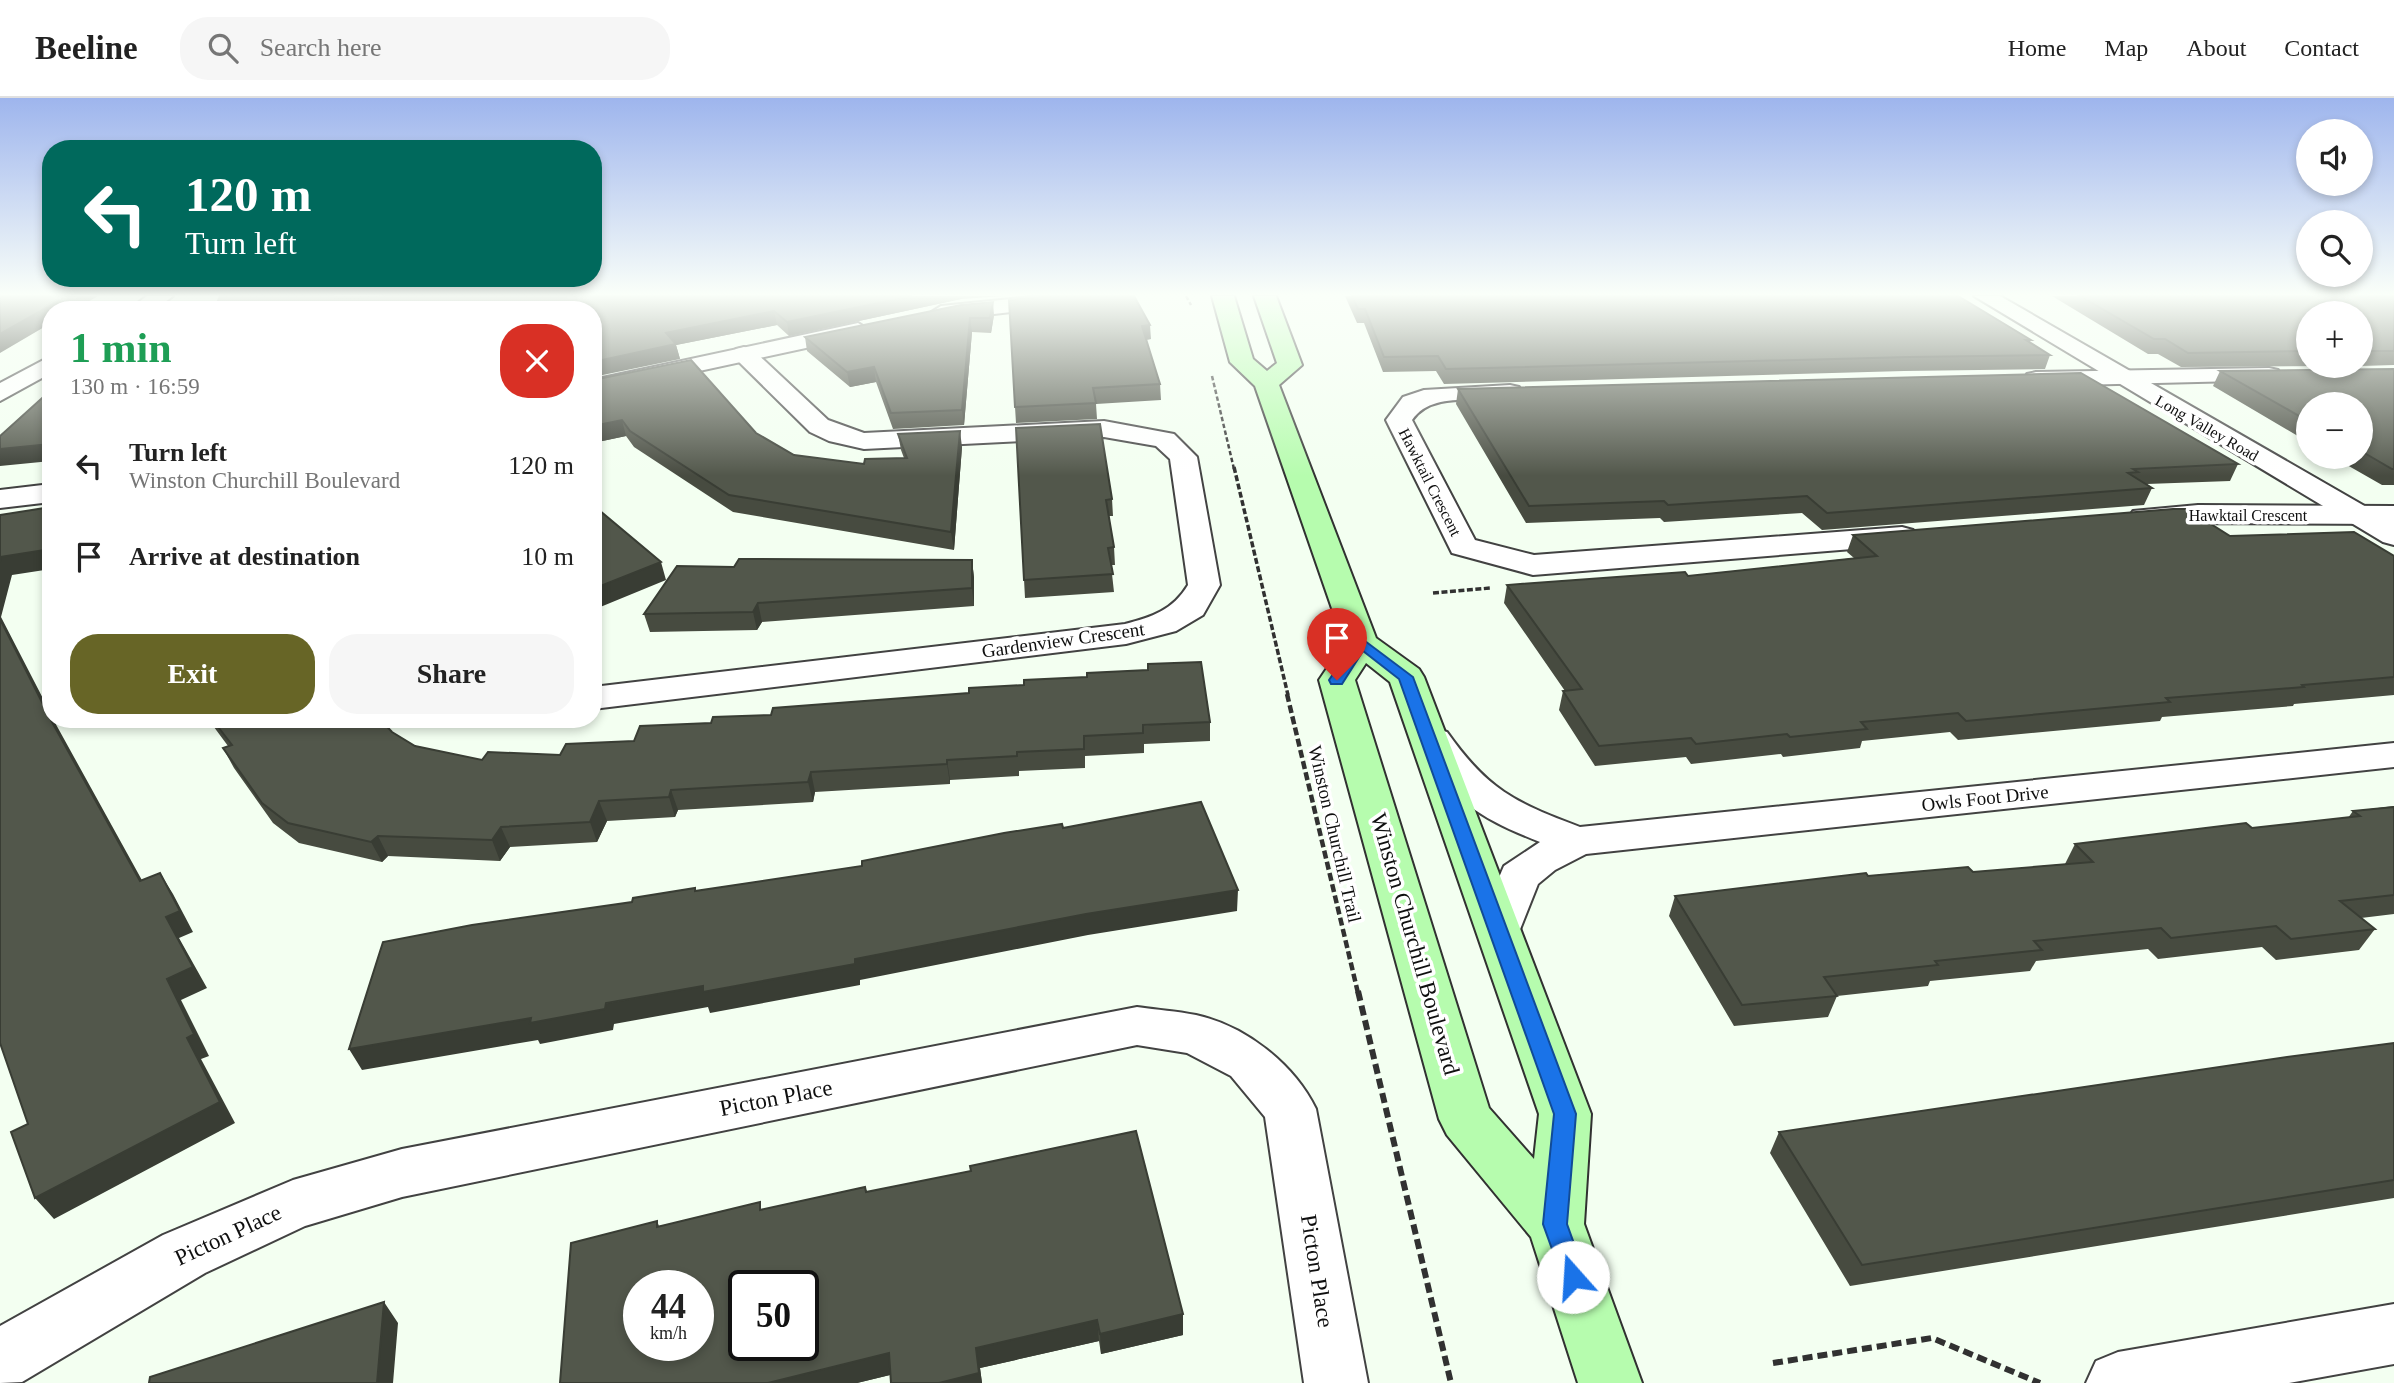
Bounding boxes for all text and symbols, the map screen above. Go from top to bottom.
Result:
search box [180,17,670,80]
icon: search [204,29,242,67]
text: Beeline [35,30,138,66]
text: Search here [260,33,382,62]
text: Home [2008,35,2066,61]
text: Map [2104,35,2148,61]
text: About [2186,35,2246,61]
text: Contact [2284,35,2359,61]
map controls [2296,119,2373,469]
button: sound [2296,119,2373,196]
text: 120 m [185,167,312,222]
icon: left [70,168,161,259]
button: search [2296,210,2373,287]
text: Turn left [185,225,297,261]
button: + [2296,301,2373,378]
button: close [500,324,574,398]
text: 1 min [70,325,172,371]
text: 130 m · 16:59 [70,374,200,399]
street label: Long Valley Road [2152,392,2262,465]
button: − [2296,392,2373,469]
street label: Hawktail Crescent [1395,425,1465,539]
text: Turn left [129,438,227,467]
icon: left [70,447,108,485]
text: 120 m [508,451,574,480]
text: Winston Churchill Boulevard [129,468,400,493]
street label: Hawktail Crescent [2189,507,2308,524]
icon: arrive [70,538,108,576]
text: Arrive at destination [129,542,360,571]
text: 10 m [521,542,574,571]
pin [1307,608,1367,680]
street label: Gardenview Crescent [980,618,1146,662]
icon: arrive [1318,619,1356,657]
button: Exit [70,634,315,714]
button: Share [329,634,574,714]
street label: Winston Churchill Trail [1304,744,1366,924]
street label: Owls Foot Drive [1920,781,2050,815]
street label: Winston Churchill Boulevard [1366,810,1465,1078]
street label: Picton Place [717,1075,835,1121]
street label: Picton Place [171,1200,285,1270]
street label: Picton Place [1296,1213,1338,1329]
position arrow [1536,1240,1610,1314]
speed limit sign: 50 [728,1270,819,1361]
text: 44 [651,1287,686,1326]
text: km/h [650,1323,687,1343]

